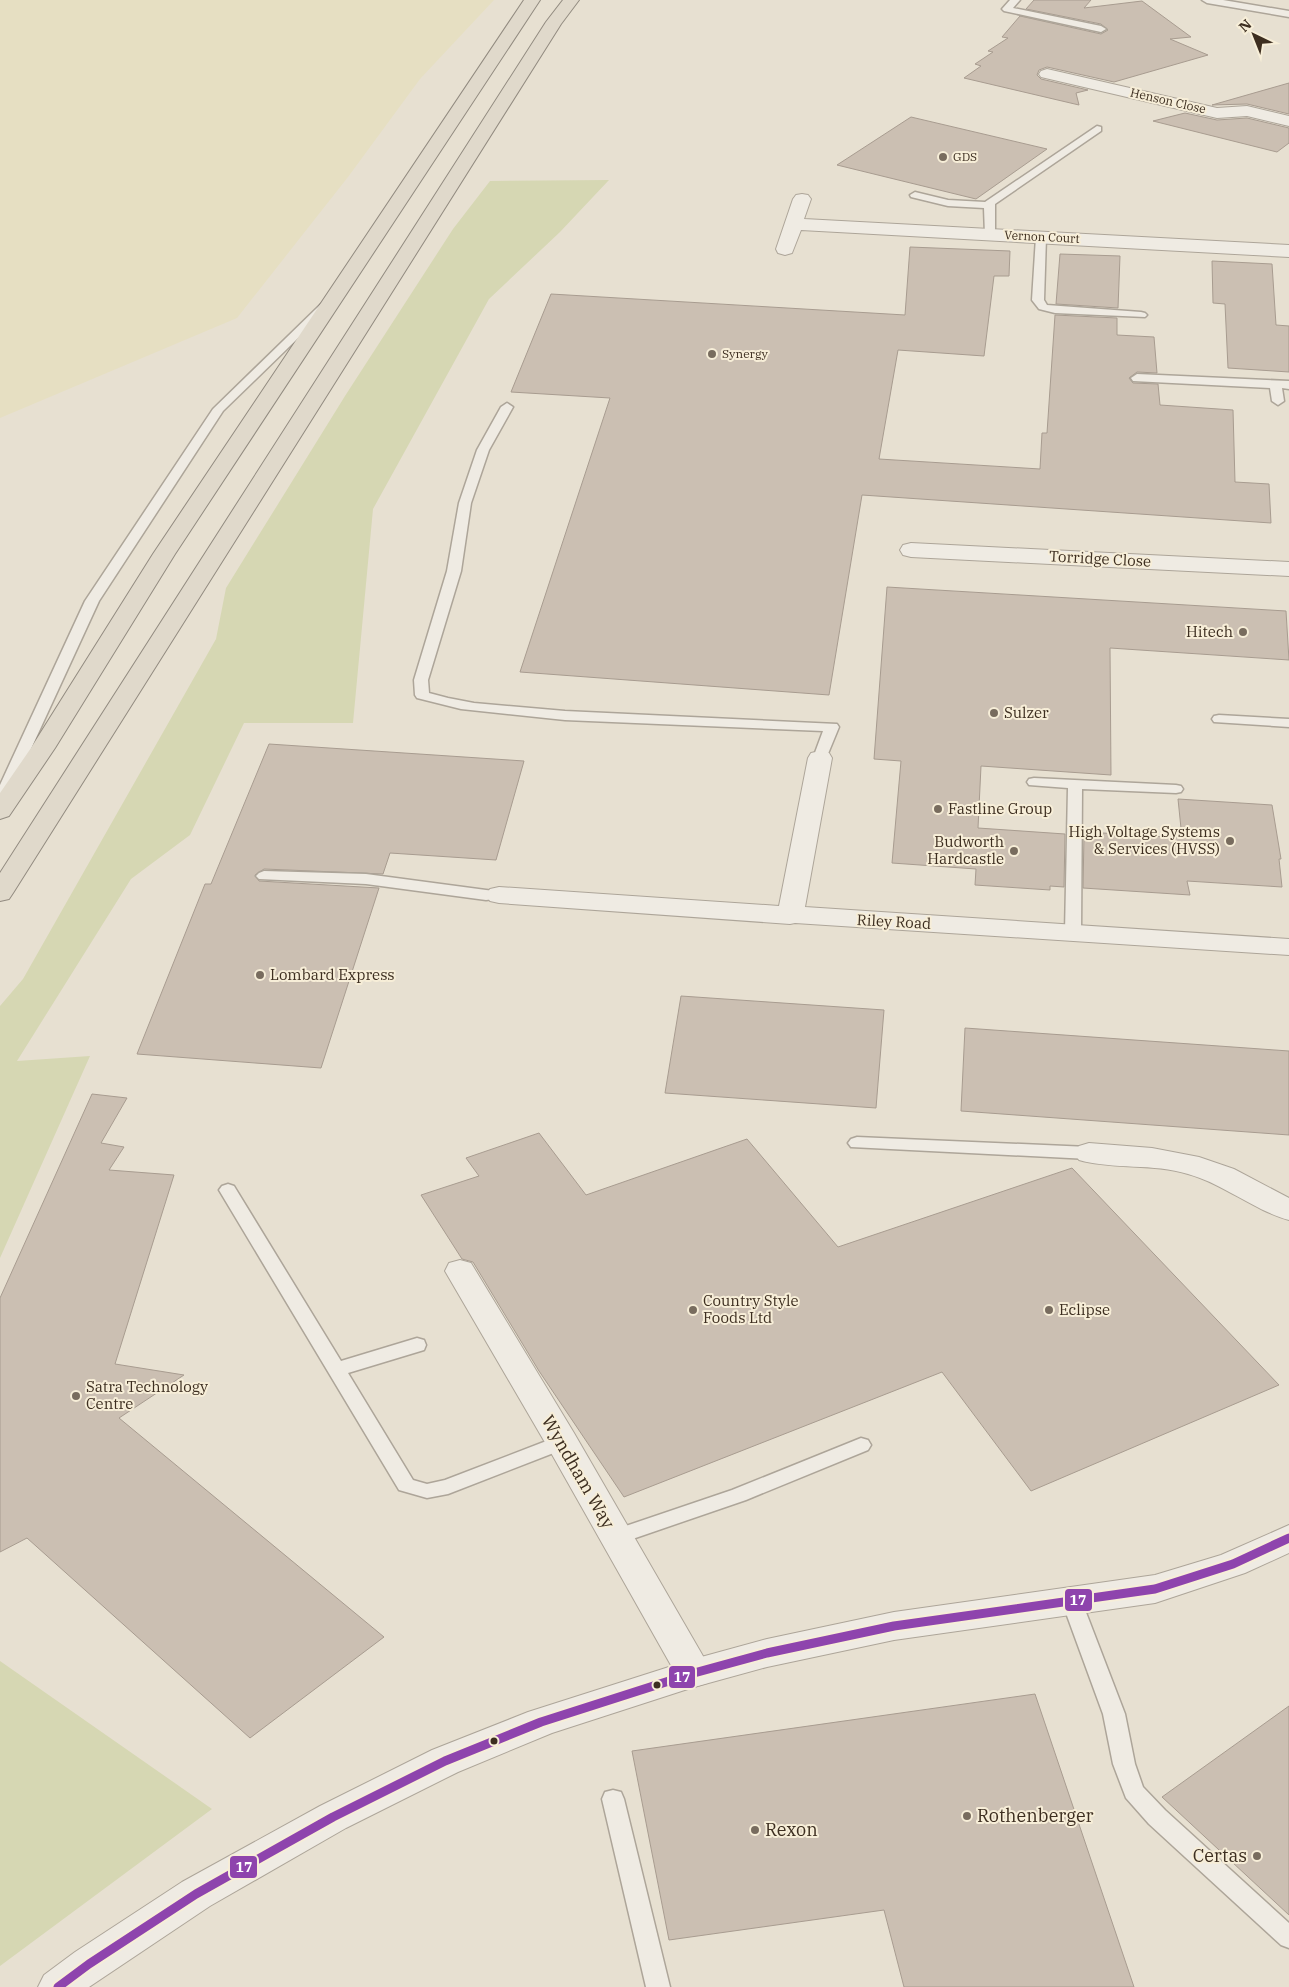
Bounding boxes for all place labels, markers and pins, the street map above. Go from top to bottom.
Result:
place label: GDS [953,149,977,164]
marker: GDS [937,151,949,163]
place label: Synergy [722,346,769,361]
marker: Synergy [706,348,718,360]
place label: Hitech [1186,622,1233,641]
marker: Hitech [1237,626,1249,638]
place label: Sulzer [1004,703,1049,722]
marker: Sulzer [988,707,1000,719]
place label: Fastline Group [948,799,1052,818]
marker: Fastline Group [932,803,944,815]
place label: High Voltage Systems & Services (HVSS) [1068,822,1220,858]
place label: Budworth Hardcastle [927,832,1004,868]
marker: High Voltage Systems & Services (HVSS) [1224,835,1236,847]
marker: Budworth Hardcastle [1008,845,1020,857]
place label: Lombard Express [270,965,395,984]
marker: Lombard Express [254,969,266,981]
place label: Country Style Foods Ltd [703,1291,798,1327]
place label: Eclipse [1059,1300,1110,1319]
marker: Country Style Foods Ltd [687,1304,699,1316]
marker: Eclipse [1043,1304,1055,1316]
place label: Satra Technology Centre [86,1377,208,1413]
marker: Satra Technology Centre [70,1390,82,1402]
unlabelled marker [652,1680,662,1690]
unlabelled marker [489,1736,499,1746]
place label: Rothenberger [977,1804,1094,1827]
marker: Rothenberger [961,1810,973,1822]
place label: Rexon [765,1818,818,1841]
marker: Rexon [749,1824,761,1836]
place label: Certas [1193,1844,1247,1867]
marker: Certas [1251,1850,1263,1862]

